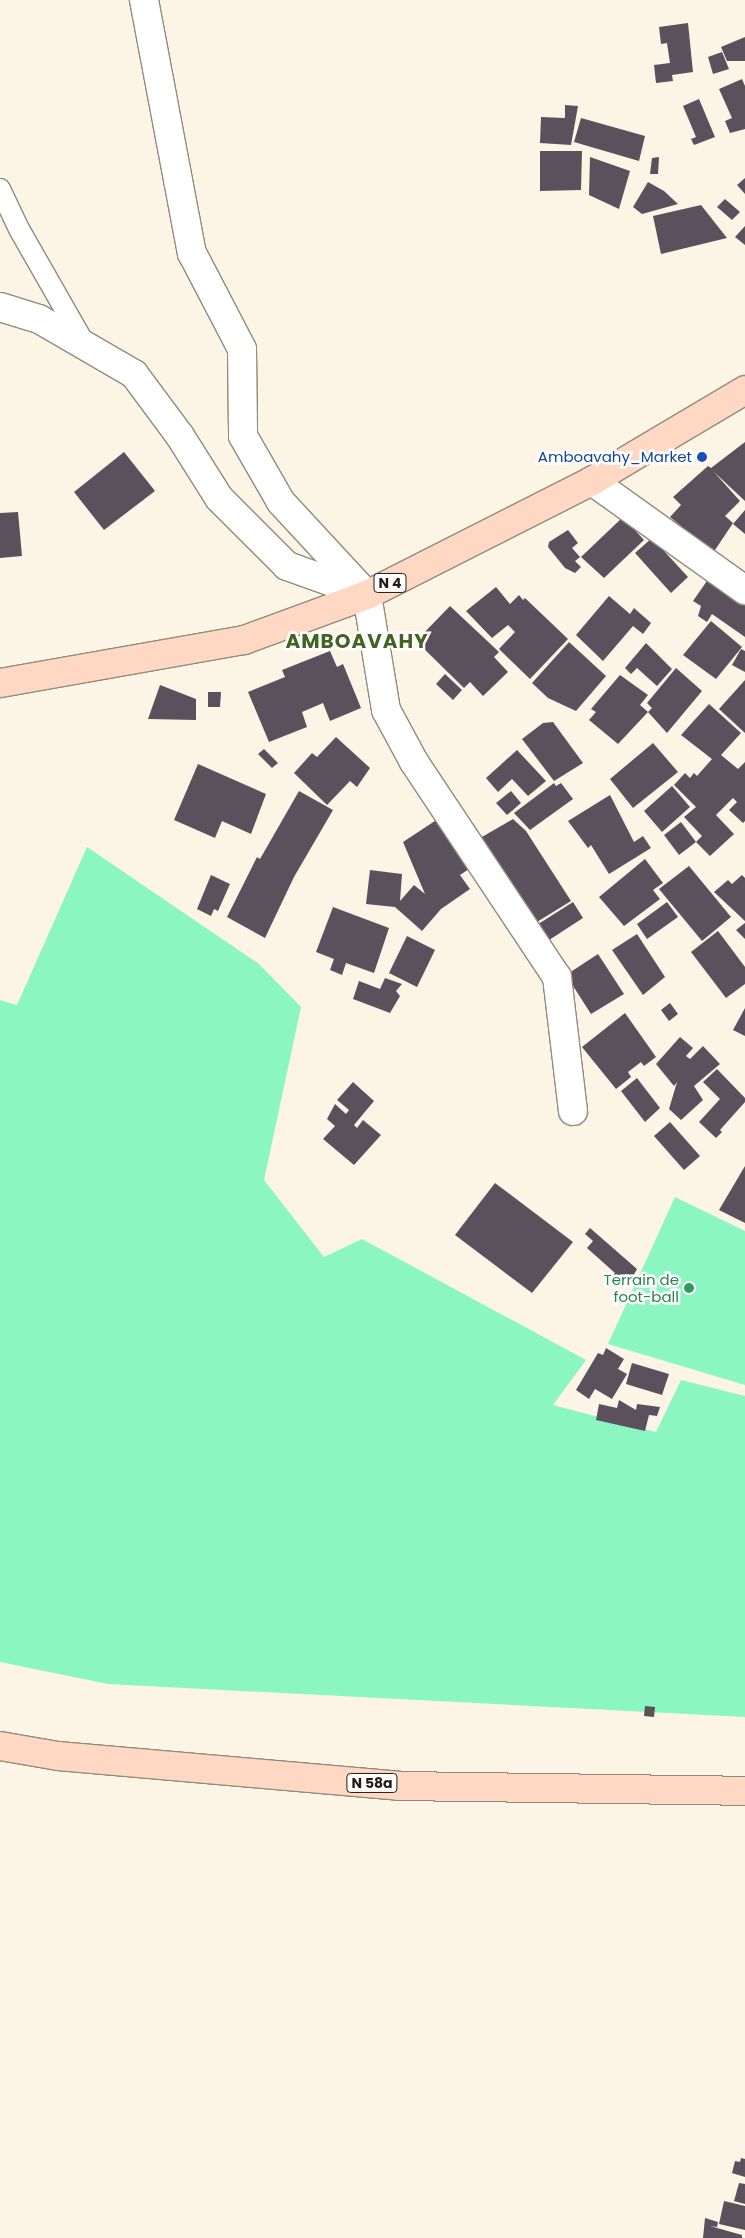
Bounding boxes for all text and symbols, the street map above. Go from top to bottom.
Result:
place label: Amboavahy_Market [538,448,692,466]
marker: Amboavahy_Market [696,451,708,463]
road number: N 4 [372,572,408,594]
district label: AMBOAVAHY [284,629,430,653]
place label: Terrain de foot-ball [604,1270,679,1305]
marker: Terrain de foot-ball [683,1282,695,1294]
road number: N 58a [346,1772,398,1795]

